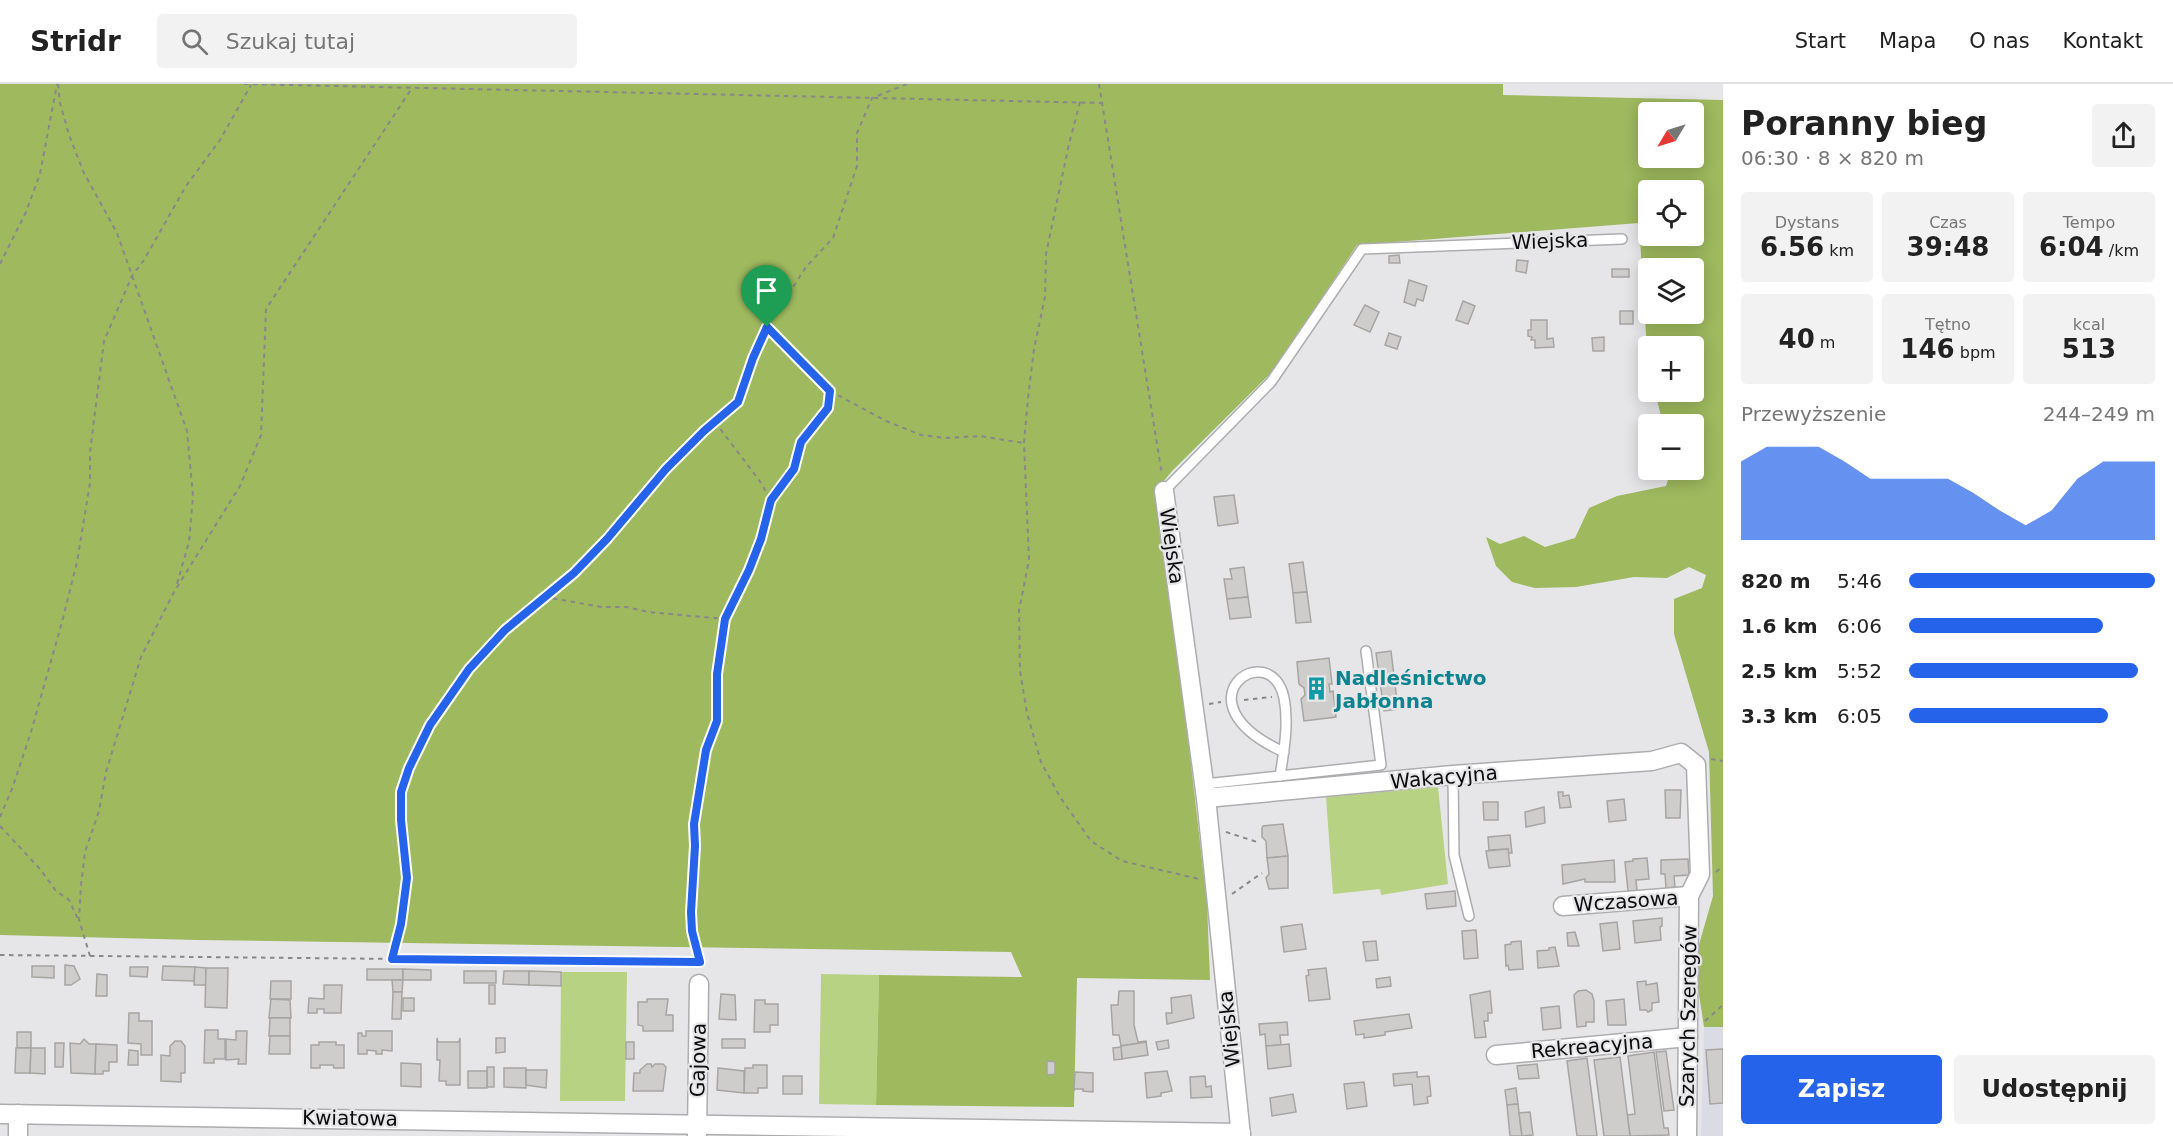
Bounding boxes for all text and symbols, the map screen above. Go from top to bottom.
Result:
search box [157,14,577,68]
text: Stridr [30,25,121,58]
icon: search [178,25,211,58]
text: Szukaj tutaj [226,29,355,54]
text: Start [1795,29,1846,53]
text: Mapa [1879,29,1936,53]
text: O nas [1969,29,2030,53]
text: Kontakt [2063,29,2143,53]
north arrow [1638,102,1704,168]
map controls [1638,102,1704,480]
text: Poranny bieg [1741,104,1987,143]
button: share [2092,104,2155,167]
text: 06:30 · 8 × 820 m [1741,146,1924,170]
button: locate [1638,180,1704,246]
text: Dystans [1775,213,1839,232]
text: Czas [1929,213,1967,232]
text: Tempo [2063,213,2115,232]
street label: Wiejska [1511,228,1589,254]
text: 6.56 [1760,232,1824,262]
text: 39:48 [1907,232,1989,262]
text: 6:04 [2039,232,2104,262]
text: km [1824,241,1854,260]
text: /km [2104,241,2139,260]
button: layers [1638,258,1704,324]
pin [741,265,792,327]
icon: arrive [750,274,783,307]
text: Tętno [1925,315,1971,334]
text: kcal [2073,315,2105,334]
text: 40 [1779,324,1815,354]
text: m [1815,333,1835,352]
text: 146 [1900,334,1955,364]
text: 513 [2062,334,2116,364]
button: + [1638,336,1704,402]
text: bpm [1955,343,1996,362]
text: Przewyższenie [1741,402,1886,426]
text: 244–249 m [2043,402,2155,426]
button: − [1638,414,1704,480]
street label: Wiejska [1155,506,1189,586]
text: 820 m [1741,569,1811,593]
text: 5:46 [1837,569,1882,593]
text: 1.6 km [1741,614,1818,638]
text: 6:06 [1837,614,1882,638]
text: 2.5 km [1741,659,1818,683]
text: 5:52 [1837,659,1882,683]
place label: Nadleśnictwo Jabłonna [1333,666,1487,713]
building icon: Nadleśnictwo Jabłonna [1304,676,1330,702]
text: 3.3 km [1741,704,1818,728]
text: 6:05 [1837,704,1882,728]
street label: Wakacyjna [1389,760,1499,794]
street label: Wczasowa [1573,885,1679,917]
street label: Szarych Szeregów [1674,925,1702,1107]
street label: Wiejska [1213,990,1245,1068]
street label: Gajowa [685,1023,711,1097]
street label: Rekreacyjna [1530,1029,1654,1063]
button: Zapisz [1741,1055,1942,1124]
button: Udostępnij [1954,1055,2155,1124]
street label: Kwiatowa [302,1105,398,1131]

